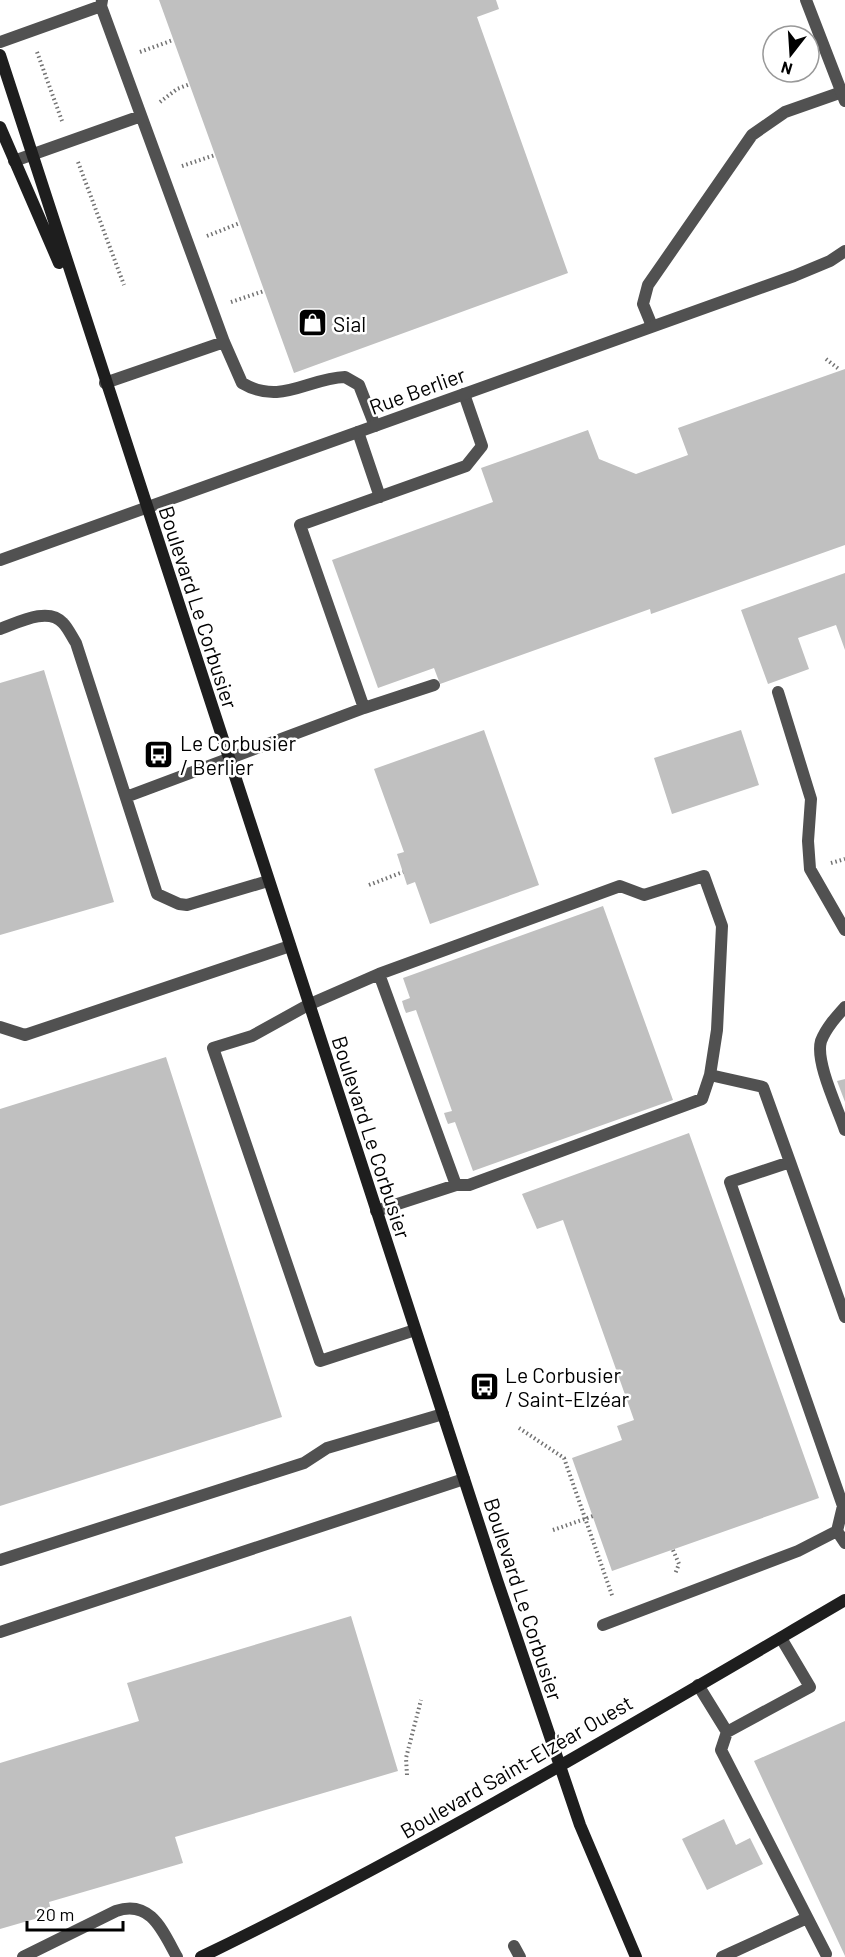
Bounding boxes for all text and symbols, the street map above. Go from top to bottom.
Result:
north arrow [761,24,821,84]
text: N [779,58,794,79]
shop icon: Sial [296,307,328,339]
place label: Sial [333,311,366,336]
street label: Rue Berlier [365,361,469,419]
street label: Boulevard Le Corbusier [154,503,244,712]
place label: Le Corbusier / Berlier [180,730,297,779]
bus stop icon: Le Corbusier / Berlier [143,738,175,770]
street label: Boulevard Le Corbusier [327,1033,417,1242]
place label: Le Corbusier / Saint-Elzéar [505,1362,630,1411]
bus stop icon: Le Corbusier / Saint-Elzéar [468,1370,500,1402]
street label: Boulevard Le Corbusier [479,1495,569,1704]
street label: Boulevard Saint-Elzéar Ouest [395,1689,637,1843]
scale bar [27,1894,123,1932]
text: 20 m [36,1903,74,1925]

